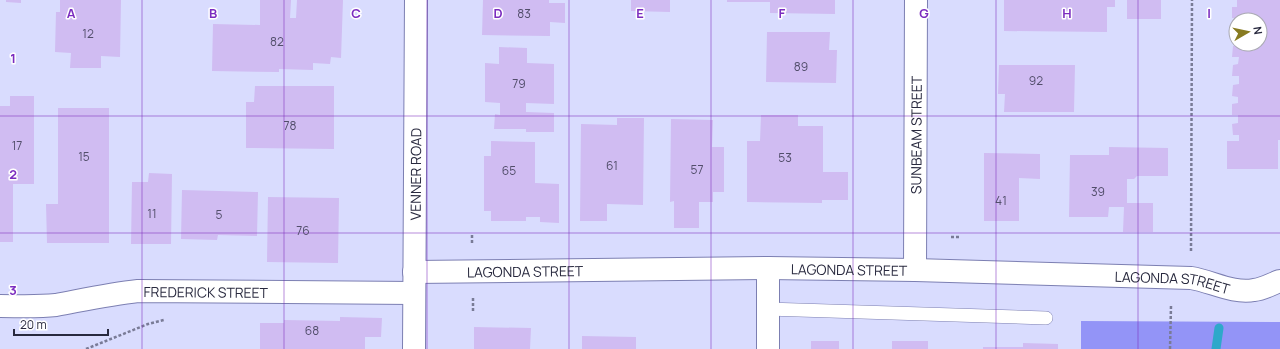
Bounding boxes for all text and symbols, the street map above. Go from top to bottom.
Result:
text: A [67,4,76,22]
text: B [209,4,217,22]
text: C [351,4,361,22]
text: D [493,4,503,22]
text: E [636,4,644,22]
text: F [779,4,786,22]
text: G [919,4,929,22]
text: H [1062,4,1072,22]
text: I [1207,4,1211,22]
house number: 83 [517,5,531,22]
north arrow [1228,12,1268,52]
house number: 12 [82,25,94,42]
text: N [1250,25,1266,36]
house number: 82 [270,33,284,50]
text: 1 [10,49,16,67]
house number: 89 [794,58,808,75]
house number: 92 [1029,72,1043,89]
house number: 79 [512,75,526,92]
street label: SUNBEAM STREET [906,75,925,194]
house number: 78 [284,117,297,134]
street label: VENNER ROAD [405,128,425,220]
house number: 17 [12,137,22,154]
house number: 15 [78,148,90,165]
house number: 53 [778,149,792,166]
house number: 61 [606,157,618,174]
house number: 57 [691,161,703,178]
house number: 65 [502,162,516,179]
text: 2 [9,165,17,183]
house number: 39 [1091,183,1105,200]
house number: 41 [995,192,1007,209]
house number: 11 [147,205,157,222]
house number: 5 [216,206,223,223]
house number: 76 [296,222,310,239]
street label: LAGONDA STREET [791,259,908,279]
street label: LAGONDA STREET [467,261,584,281]
street label: LAGONDA STREET [1114,266,1233,298]
text: 3 [9,281,17,299]
street label: FREDERICK STREET [143,282,269,301]
scale bar [14,311,108,337]
text: 20 m [20,316,47,333]
house number: 68 [305,322,319,339]

